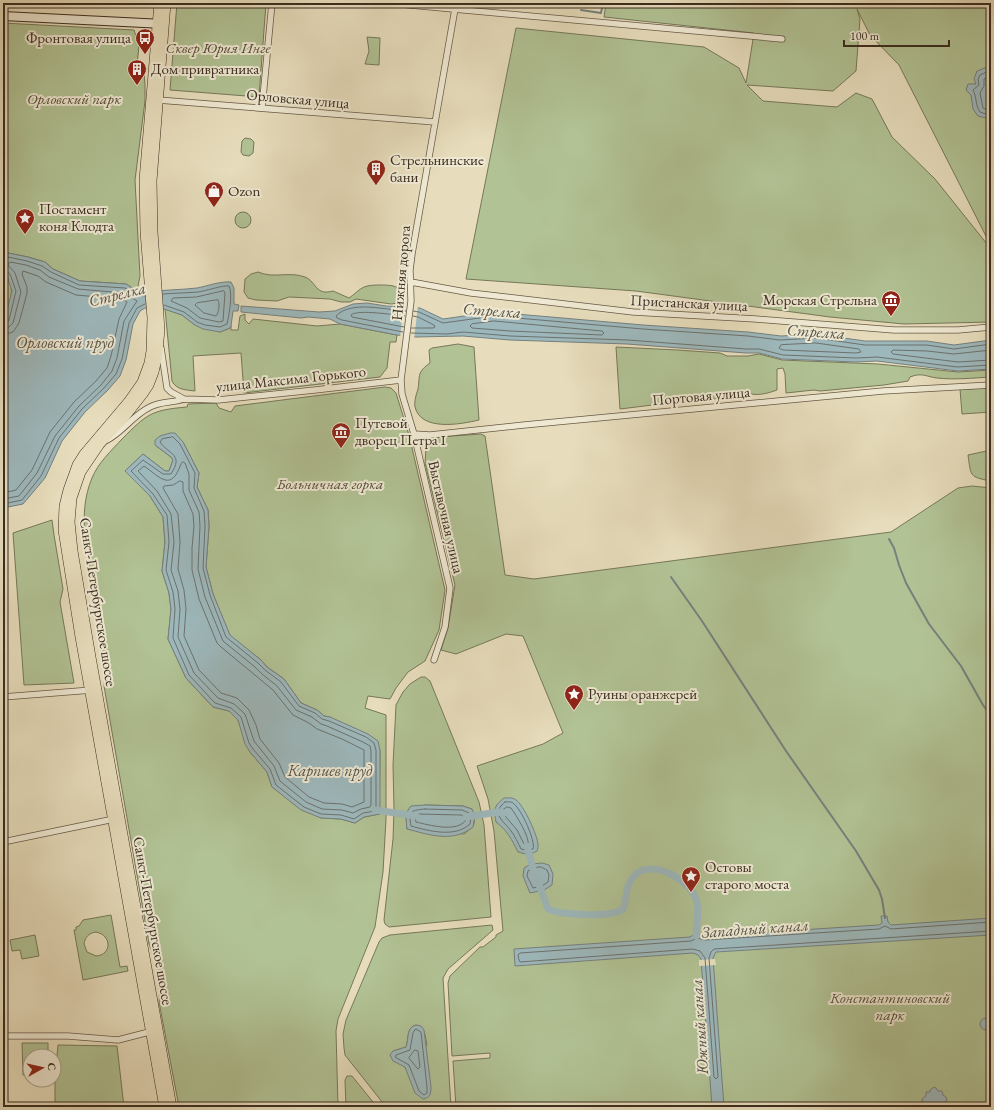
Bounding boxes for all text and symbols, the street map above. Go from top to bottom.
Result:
scale bar [844,22,949,48]
bus stop icon: Фронтовая улица [134,27,156,55]
place label: Фронтовая улица [26,28,131,47]
text: 100 m [850,28,880,44]
park label: Сквер Юрия Инге [165,38,271,57]
building icon: Дом привратника [126,58,148,86]
place label: Дом привратника [151,59,259,78]
street label: Орловская улица [246,85,350,112]
park label: Орловский парк [27,89,122,108]
place label: Стрельнинские бани [390,150,484,186]
building icon: Стрельнинские бани [365,158,387,186]
shop icon: Ozon [203,180,225,208]
place label: Ozon [228,181,261,200]
place label: Постамент коня Клодта [39,199,114,235]
place icon: Постамент коня Клодта [14,207,36,235]
street label: Нижняя дорога [387,225,414,321]
water label: Стрелка [86,277,148,312]
museum icon: Морская Стрельна [880,289,902,317]
street label: Пристанская улица [630,290,748,315]
place label: Морская Стрельна [763,290,877,309]
water label: Стрелка [462,298,522,323]
water label: Стрелка [786,319,846,344]
water label: Орловский пруд [16,332,115,353]
street label: улица Максима Горького [215,361,367,396]
street label: Портовая улица [651,382,751,409]
place label: Путевой дворец Петра I [355,413,446,449]
museum icon: Путевой дворец Петра I [330,421,352,449]
street label: Выставочная улица [424,459,469,575]
park label: Больничная горка [276,474,383,493]
street label: Санкт-Петербургское шоссе [76,516,121,688]
place icon: Руины оранжерей [563,683,585,711]
place label: Руины оранжерей [588,684,697,703]
water label: Карпиев пруд [287,760,373,781]
street label: Санкт-Петербургское шоссе [129,835,178,1007]
place label: Остовы старого моста [705,857,789,893]
place icon: Остовы старого моста [680,865,702,893]
water label: Западный канал [701,914,809,943]
water label: Южный канал [686,979,713,1076]
park label: Константиновский парк [829,988,950,1024]
north arrow [22,1048,62,1088]
text: С [44,1062,59,1072]

